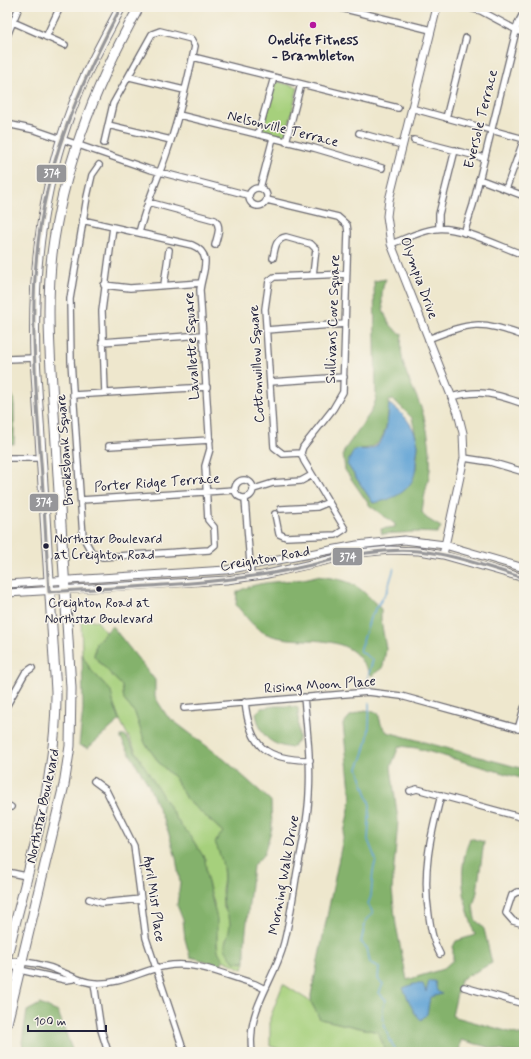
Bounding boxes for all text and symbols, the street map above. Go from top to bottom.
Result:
marker: Onelife Fitness - Brambleton [308,20,318,30]
place label: Onelife Fitness - Brambleton [268,31,359,65]
street label: Eversole Terrace [460,68,502,170]
street label: Nelsonville Terrace [225,106,341,152]
line badge: 374 [36,164,67,183]
text: 374 [44,167,61,181]
street label: Olympia Drive [396,234,442,322]
street label: Sullivans Cove Square [322,254,344,384]
street label: Lavallette Square [180,291,204,400]
street label: Cottonwillow Square [245,304,269,423]
street label: Brooksbank Square [52,393,78,506]
street label: Porter Ridge Terrace [94,470,220,496]
line badge: 374 [29,493,59,512]
text: 374 [36,496,53,510]
place label: Northstar Boulevard at Creighton Road [54,531,162,564]
marker: Northstar Boulevard at Creighton Road [41,541,51,551]
street label: Creighton Road [219,542,311,576]
line badge: 374 [332,547,363,566]
text: 374 [340,551,357,565]
marker: Creighton Road at Northstar Boulevard [94,584,104,594]
place label: Creighton Road at Northstar Boulevard [45,595,153,628]
street label: Rising Moon Place [264,672,376,698]
street label: Northstar Boulevard [22,747,64,865]
street label: Morning Walk Drive [265,814,305,937]
street label: April Mist Place [138,855,169,943]
scale bar [28,1007,106,1033]
text: 100 m [34,1014,66,1030]

